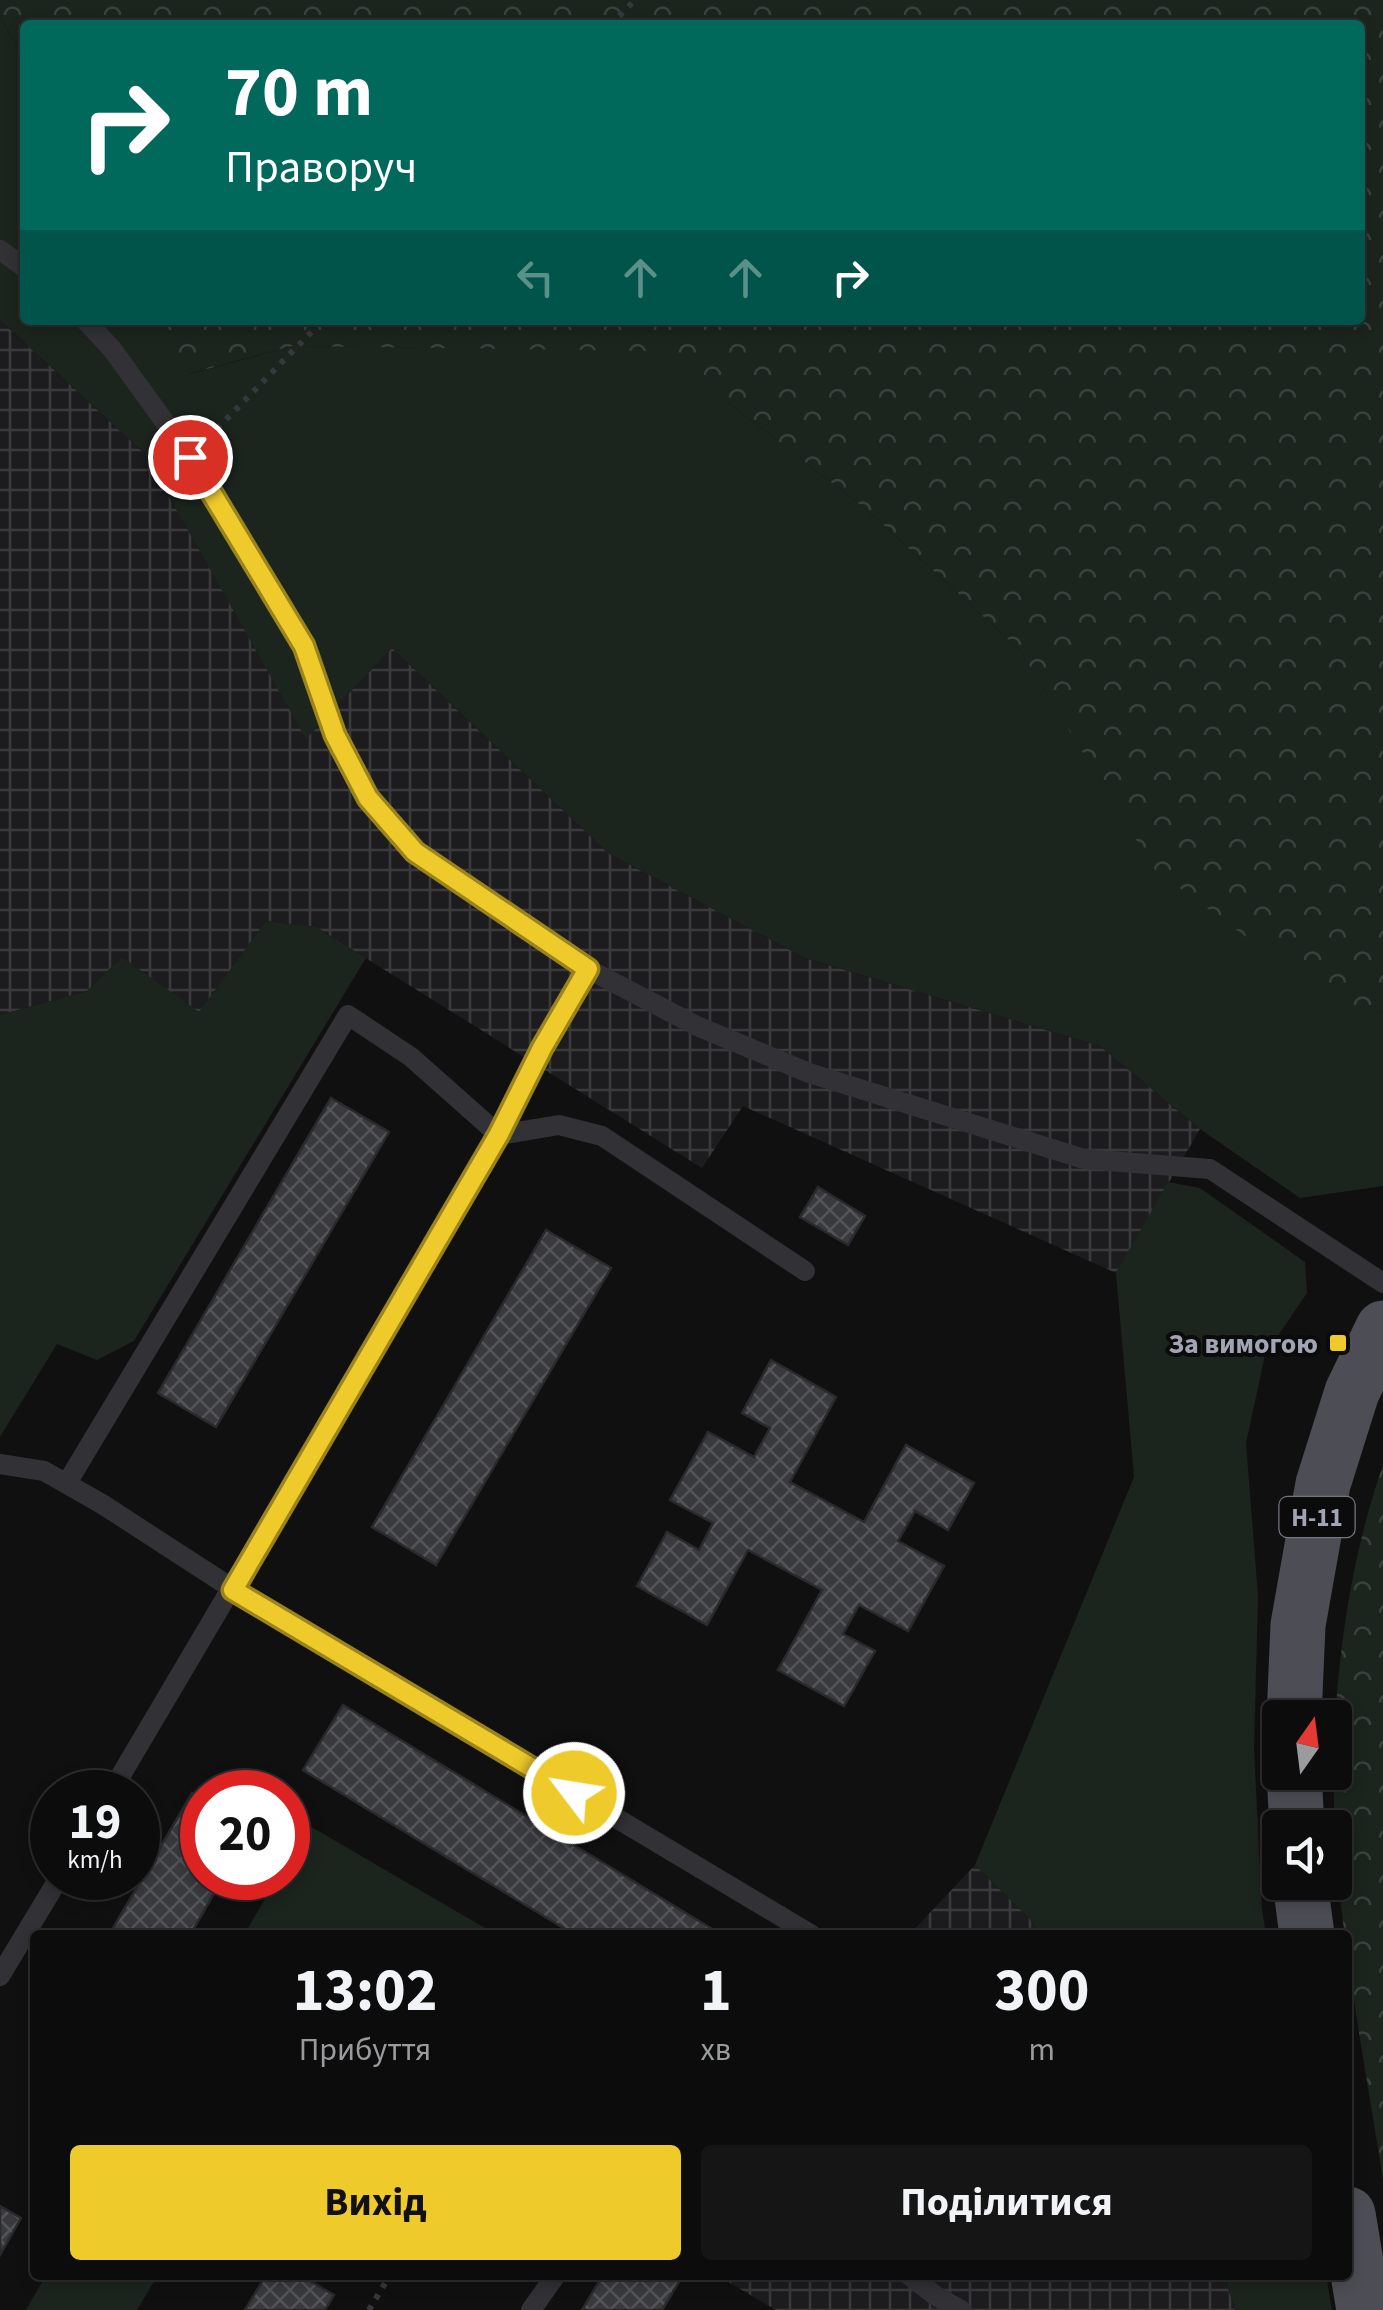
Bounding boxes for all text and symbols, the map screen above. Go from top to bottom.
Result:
text: 70 m [225,43,373,143]
icon: right [60,60,190,190]
text: Праворуч [225,136,417,200]
icon: left [508,250,563,305]
icon: ahead [613,250,668,305]
icon: ahead [718,250,773,305]
icon: right [823,250,878,305]
pin [148,415,233,500]
icon: arrive [163,430,218,485]
place label: За вимогою [1169,1324,1318,1364]
marker: За вимогою [1327,1332,1349,1354]
road number: Н-11 [1280,1497,1354,1537]
north arrow [1262,1700,1352,1790]
map controls [1262,1700,1352,1900]
position arrow [522,1741,626,1845]
speed limit sign: 20 [180,1770,310,1900]
text: 19 [69,1787,121,1858]
button: sound [1262,1810,1352,1900]
text: km/h [67,1842,123,1878]
text: 13:02 [293,1949,437,2034]
text: 1 [700,1949,732,2034]
text: 300 [994,1949,1089,2034]
text: Прибуття [299,2027,431,2073]
text: хв [701,2027,731,2073]
text: m [1029,2027,1055,2073]
button: Вихід [70,2145,681,2260]
button: Поділитися [701,2145,1312,2260]

